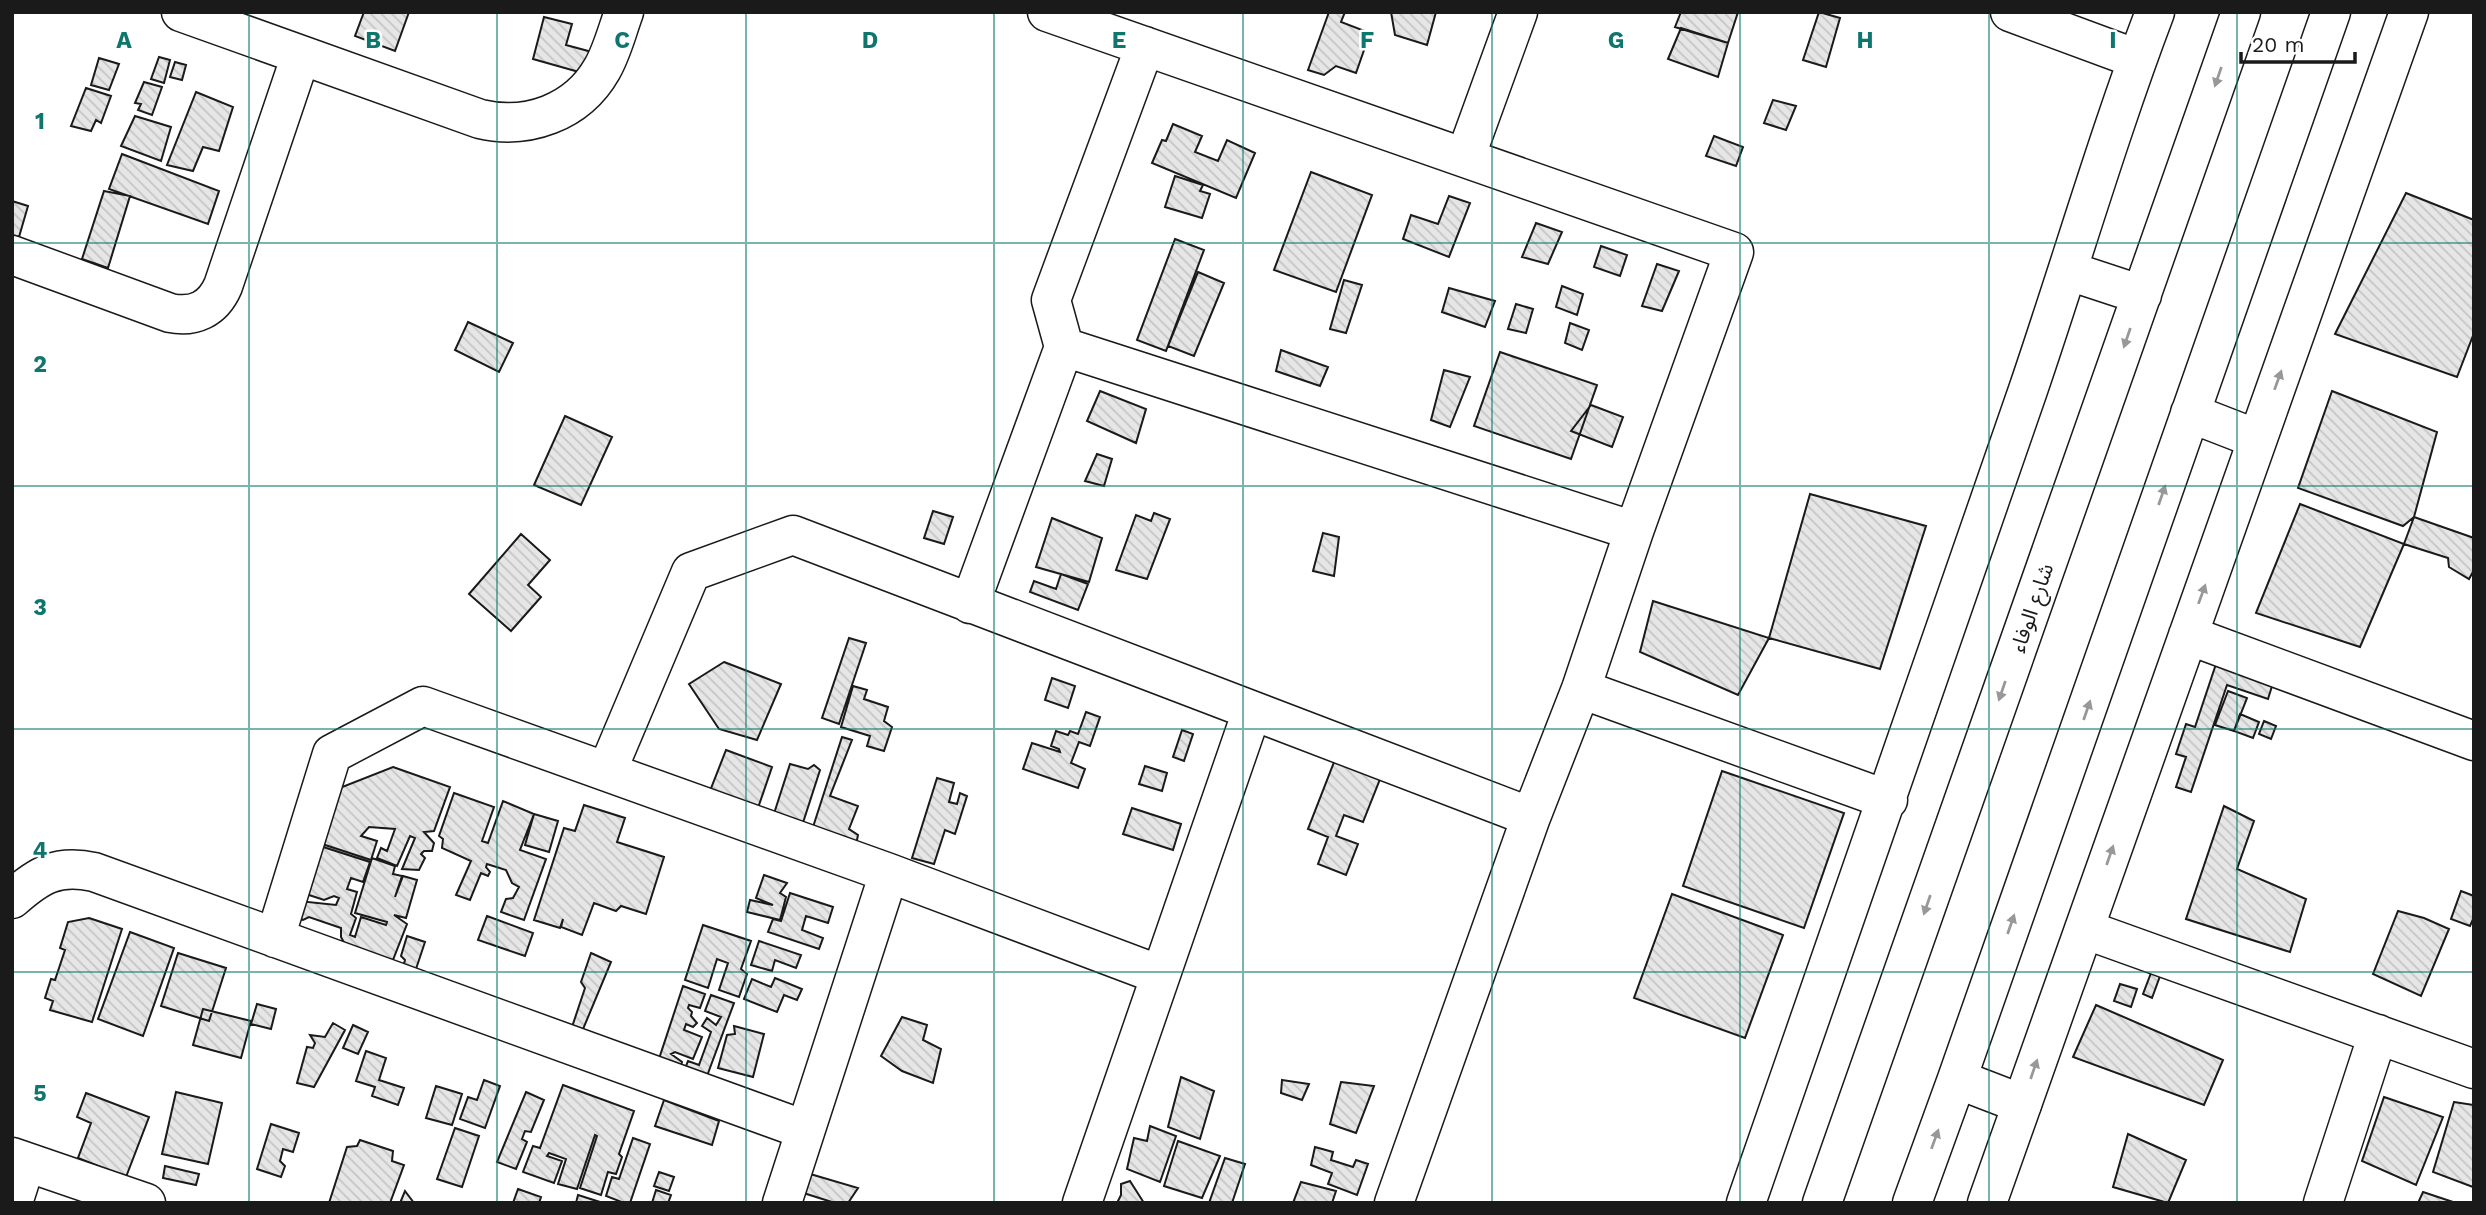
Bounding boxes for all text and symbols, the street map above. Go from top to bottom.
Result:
scale bar [2241,21,2355,65]
text: A [116,27,132,54]
text: B [365,27,381,54]
text: C [614,27,630,54]
text: D [862,27,878,54]
text: E [1112,27,1126,54]
text: F [1360,27,1374,54]
text: G [1608,27,1624,54]
text: H [1856,27,1874,54]
text: I [2109,27,2117,54]
text: 20 m [2252,32,2304,57]
one-way arrow [2212,66,2223,87]
text: 1 [35,108,45,135]
one-way arrow [2121,327,2132,348]
text: 2 [33,351,47,378]
one-way arrow [2273,369,2284,390]
one-way arrow [2157,484,2168,505]
street label: شارع الوفاء [2005,560,2061,657]
one-way arrow [2197,583,2208,604]
text: 3 [33,594,47,621]
one-way arrow [1996,680,2007,701]
one-way arrow [2082,699,2093,720]
text: 4 [33,837,48,864]
one-way arrow [2105,844,2116,865]
one-way arrow [1921,895,1932,916]
one-way arrow [2006,914,2017,935]
one-way arrow [2029,1059,2040,1080]
text: 5 [33,1080,47,1107]
one-way arrow [1930,1128,1941,1149]

